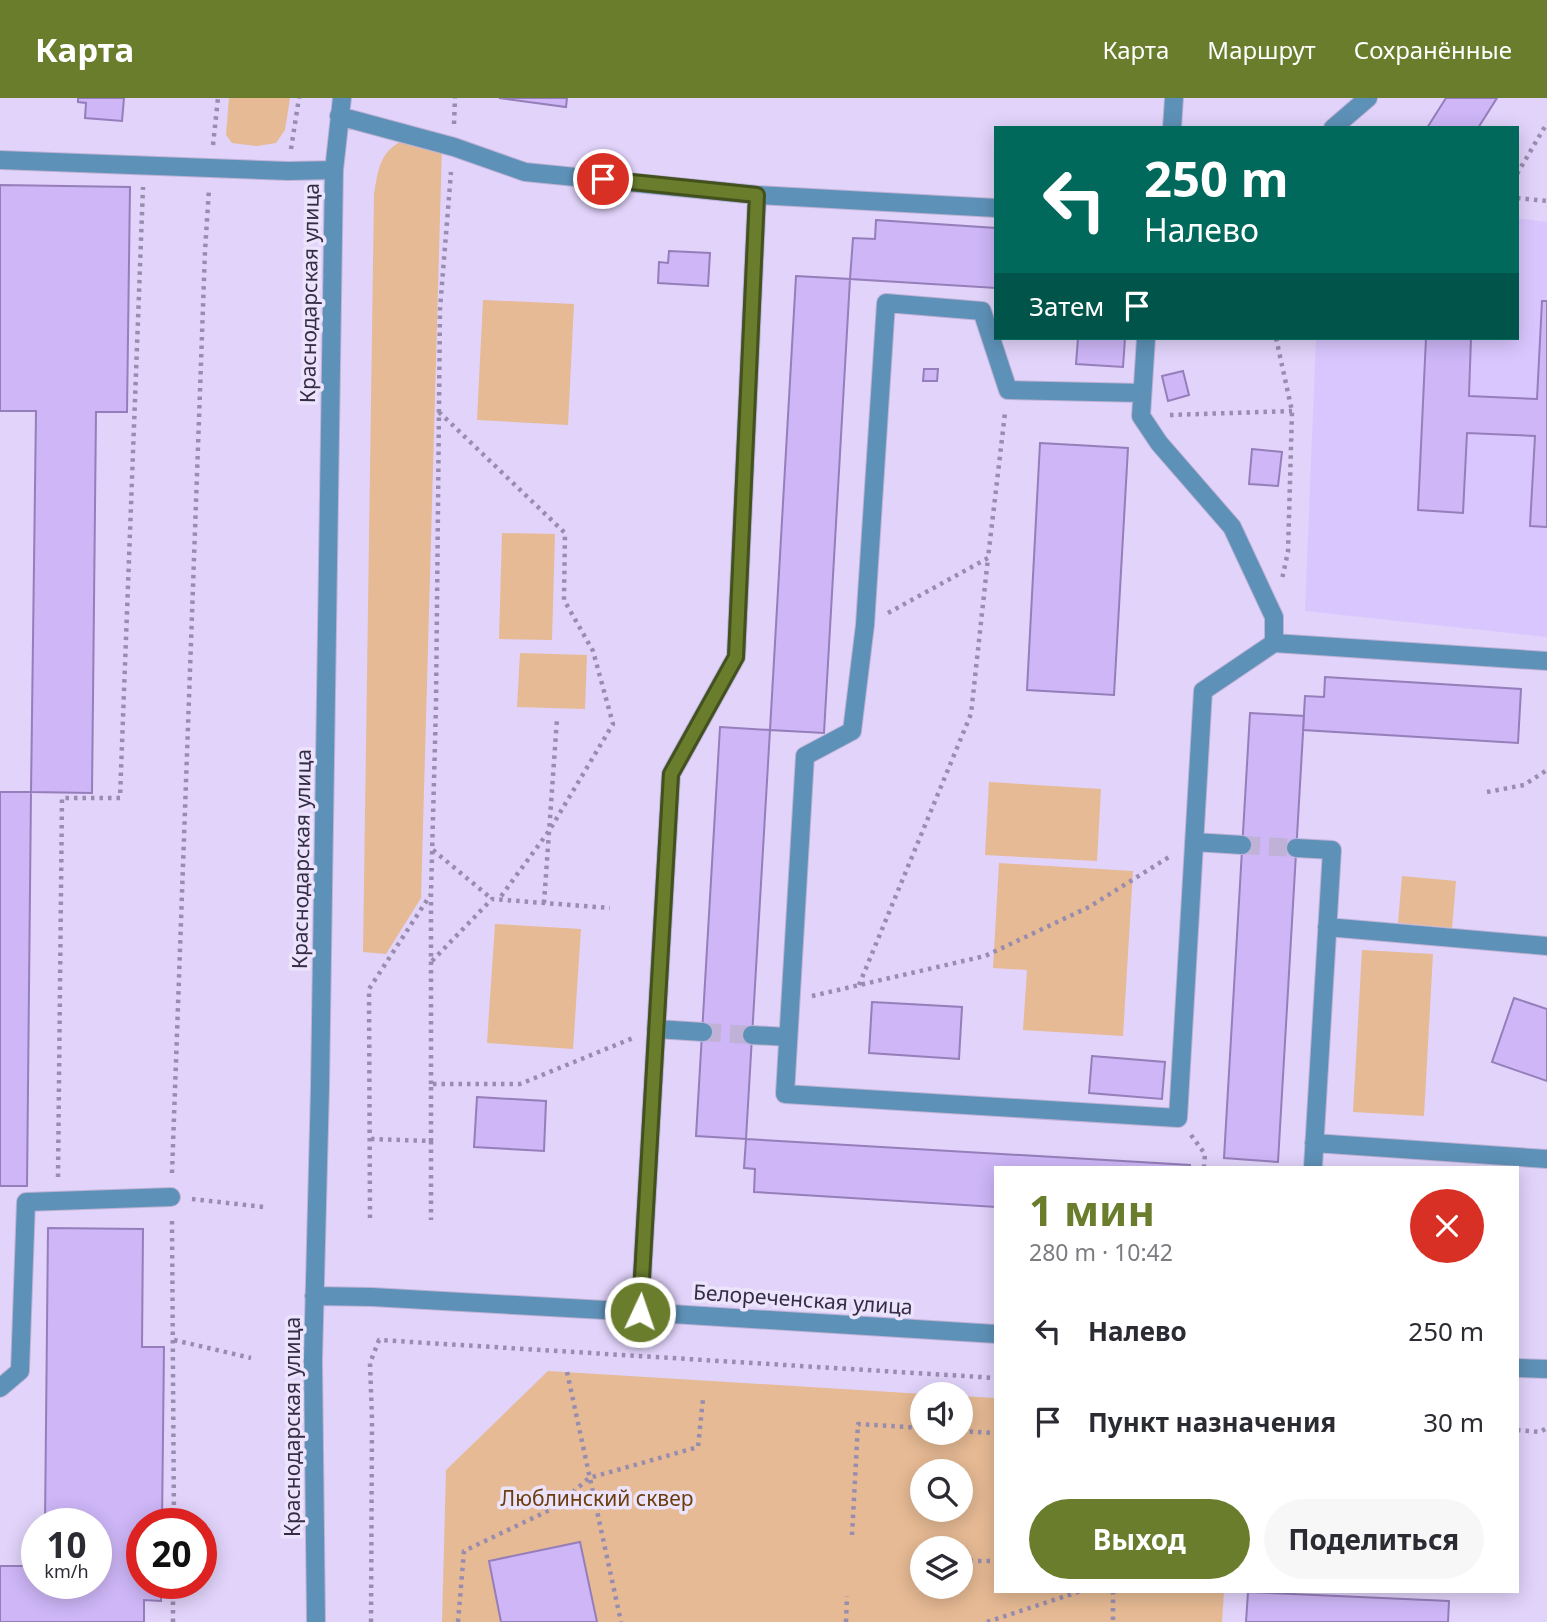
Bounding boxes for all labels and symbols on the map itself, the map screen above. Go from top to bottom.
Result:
pin [573,149,633,209]
street label: Краснодарская улица [293,183,325,403]
street label: Краснодарская улица [285,749,317,969]
position arrow [603,1275,677,1349]
street label: Белореченская улица [692,1277,914,1321]
street label: Краснодарская улица [278,1317,306,1537]
park label: Люблинский сквер [501,1484,693,1512]
speed limit sign: 20 [126,1508,217,1599]

